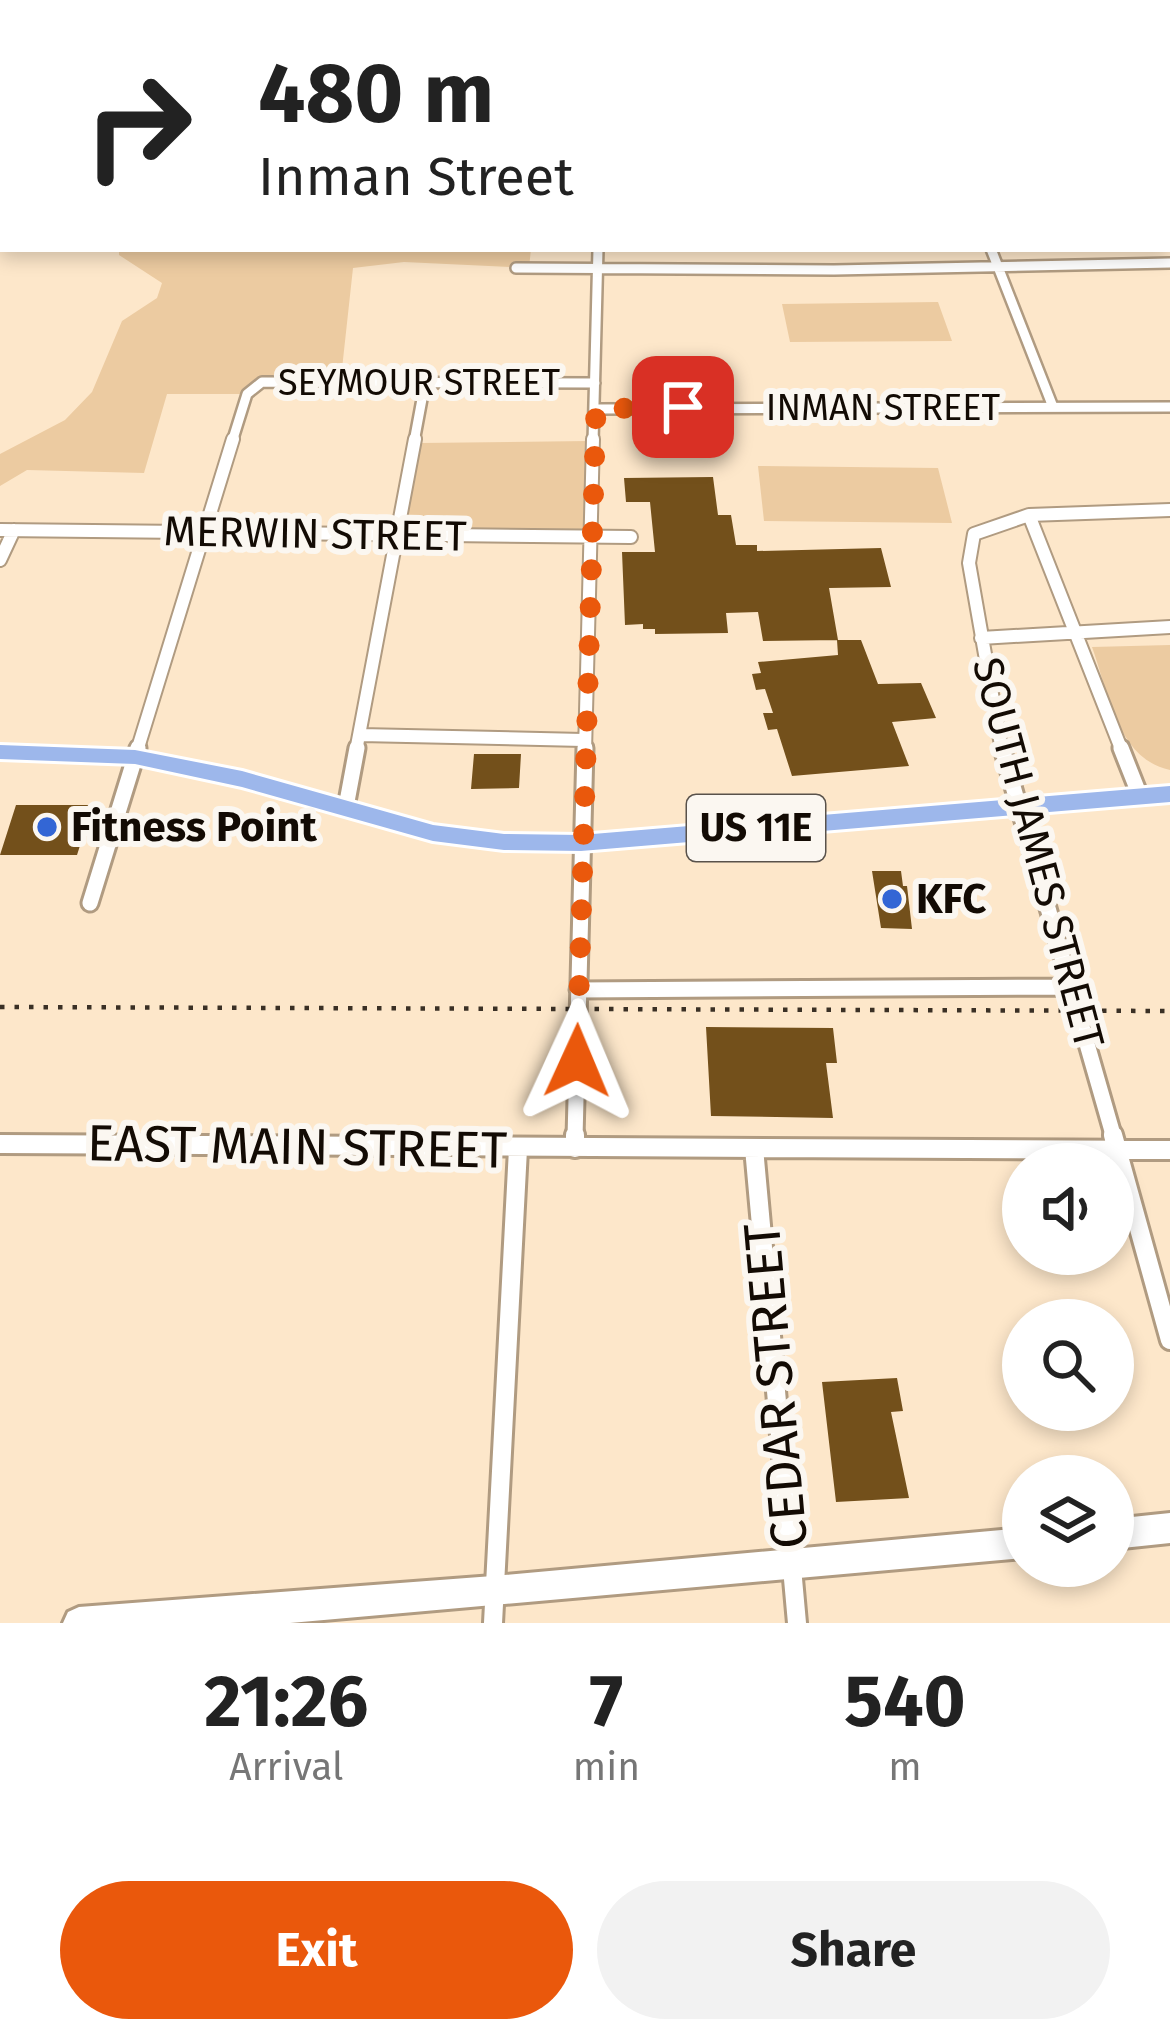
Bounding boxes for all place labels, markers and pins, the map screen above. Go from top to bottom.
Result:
pin [632,356,734,458]
place label: Fitness Point [71,802,317,852]
marker: Fitness Point [34,814,60,840]
place label: KFC [916,874,986,924]
marker: KFC [879,886,905,912]

